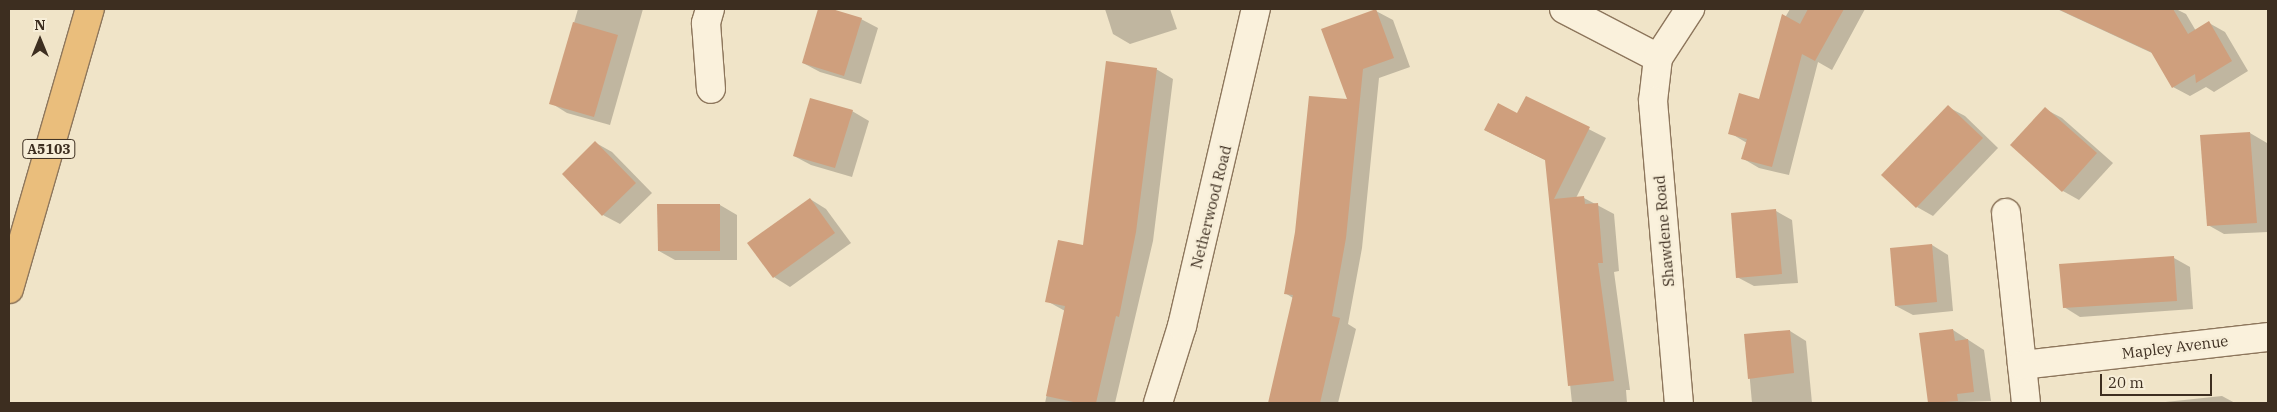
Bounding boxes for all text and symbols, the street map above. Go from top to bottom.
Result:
north arrow [15,15,65,65]
text: N [34,16,46,34]
road number: A5103 [22,138,76,160]
street label: Netherwood Road [1187,143,1235,271]
street label: Shawdene Road [1650,174,1678,288]
street label: Mapley Avenue [2121,332,2229,362]
scale bar [2102,364,2214,396]
text: 20 m [2108,373,2144,392]

